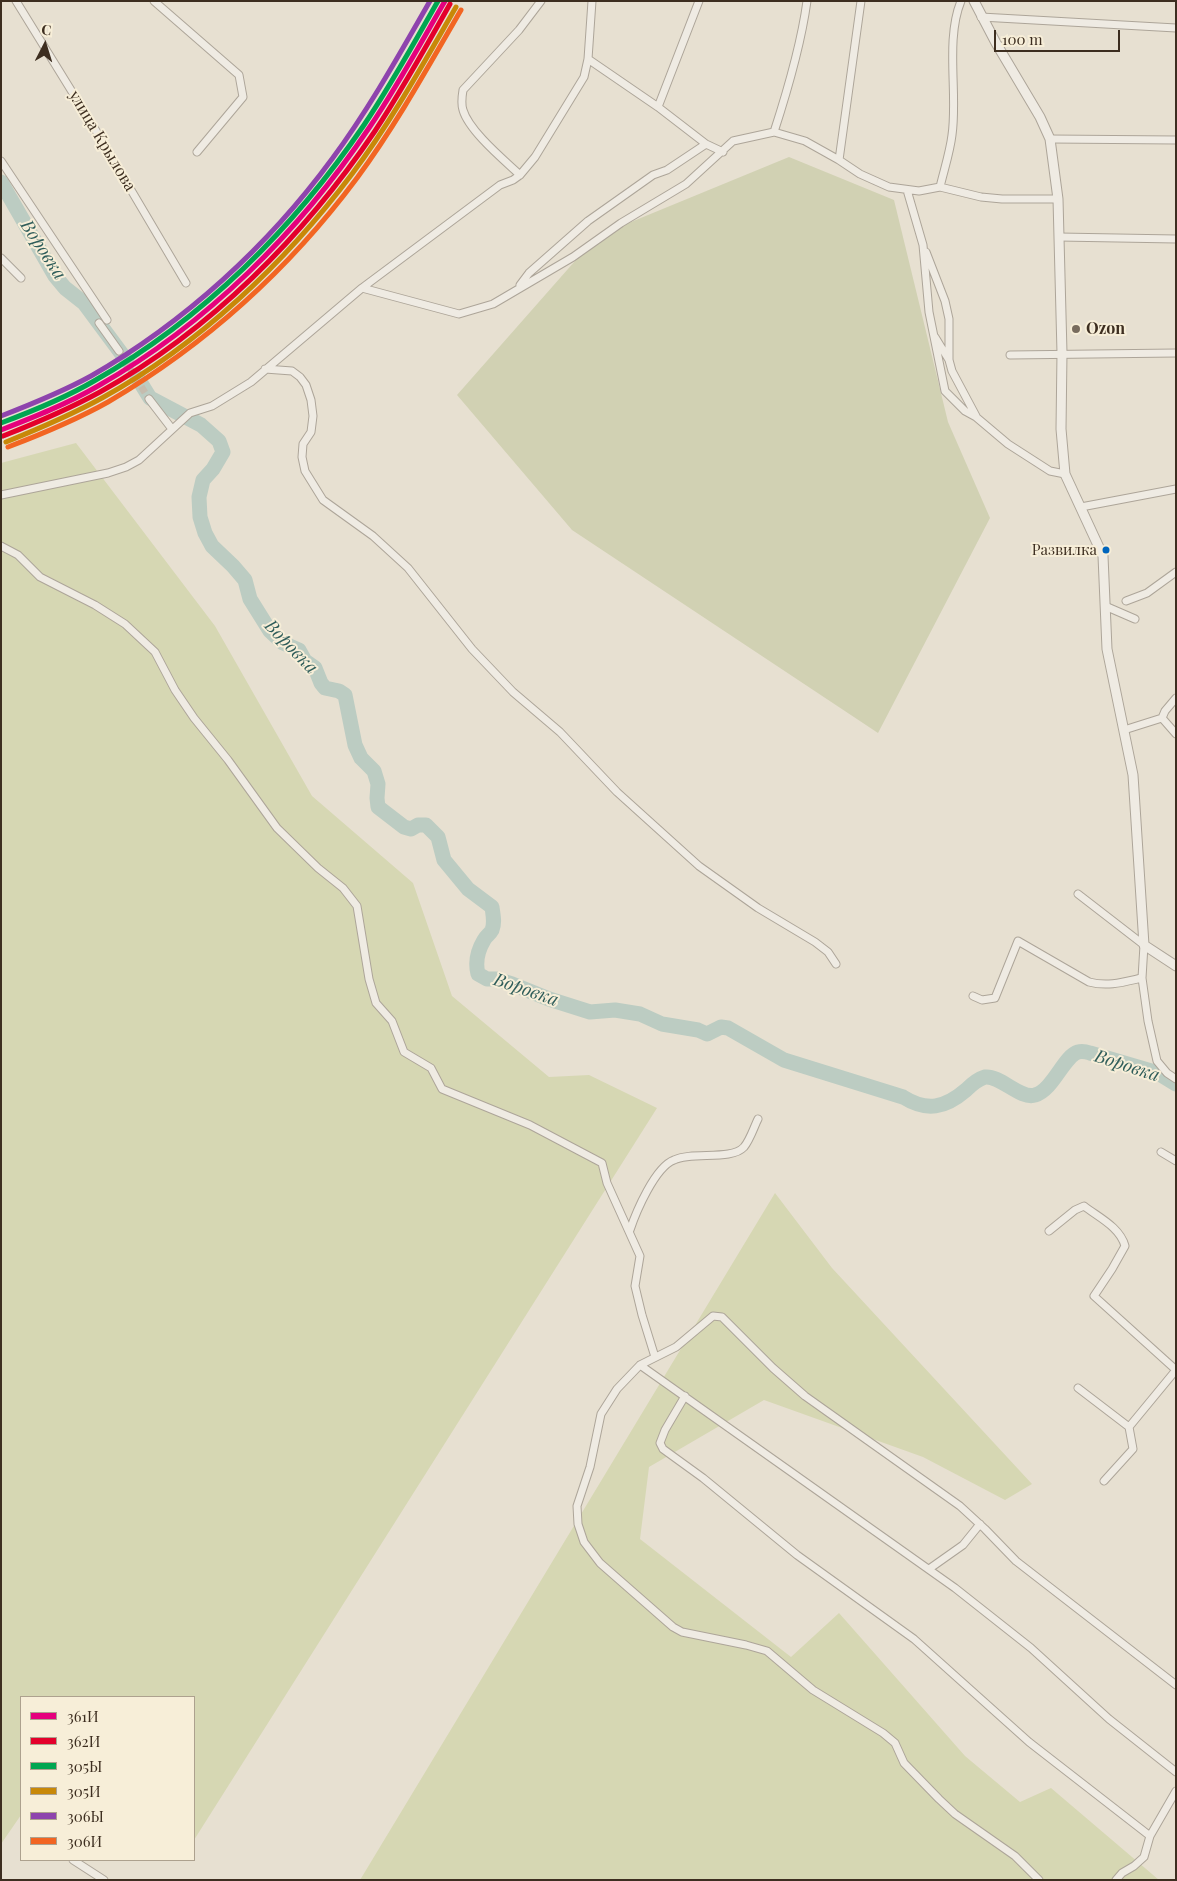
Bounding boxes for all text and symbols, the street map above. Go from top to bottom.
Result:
north arrow [20,20,70,70]
text: С [41,20,52,39]
scale bar [997,20,1123,52]
text: 100 m [1002,29,1043,49]
street label: улица Крылова [64,87,140,195]
water label: Воровка [16,216,70,284]
place label: Ozon [1086,319,1125,339]
marker: Ozon [1070,323,1082,335]
place label: Развилка [1032,541,1097,559]
marker: Развилка [1101,545,1111,555]
water label: Воровка [260,615,322,679]
water label: Воровка [491,969,561,1011]
water label: Воровка [1092,1045,1162,1087]
legend [20,1696,195,1861]
text: 361И [67,1706,99,1726]
text: 362И [67,1731,100,1751]
text: 305Ы [67,1756,102,1776]
text: 305И [67,1781,101,1801]
text: 306Ы [67,1806,104,1826]
text: 306И [67,1831,102,1851]

